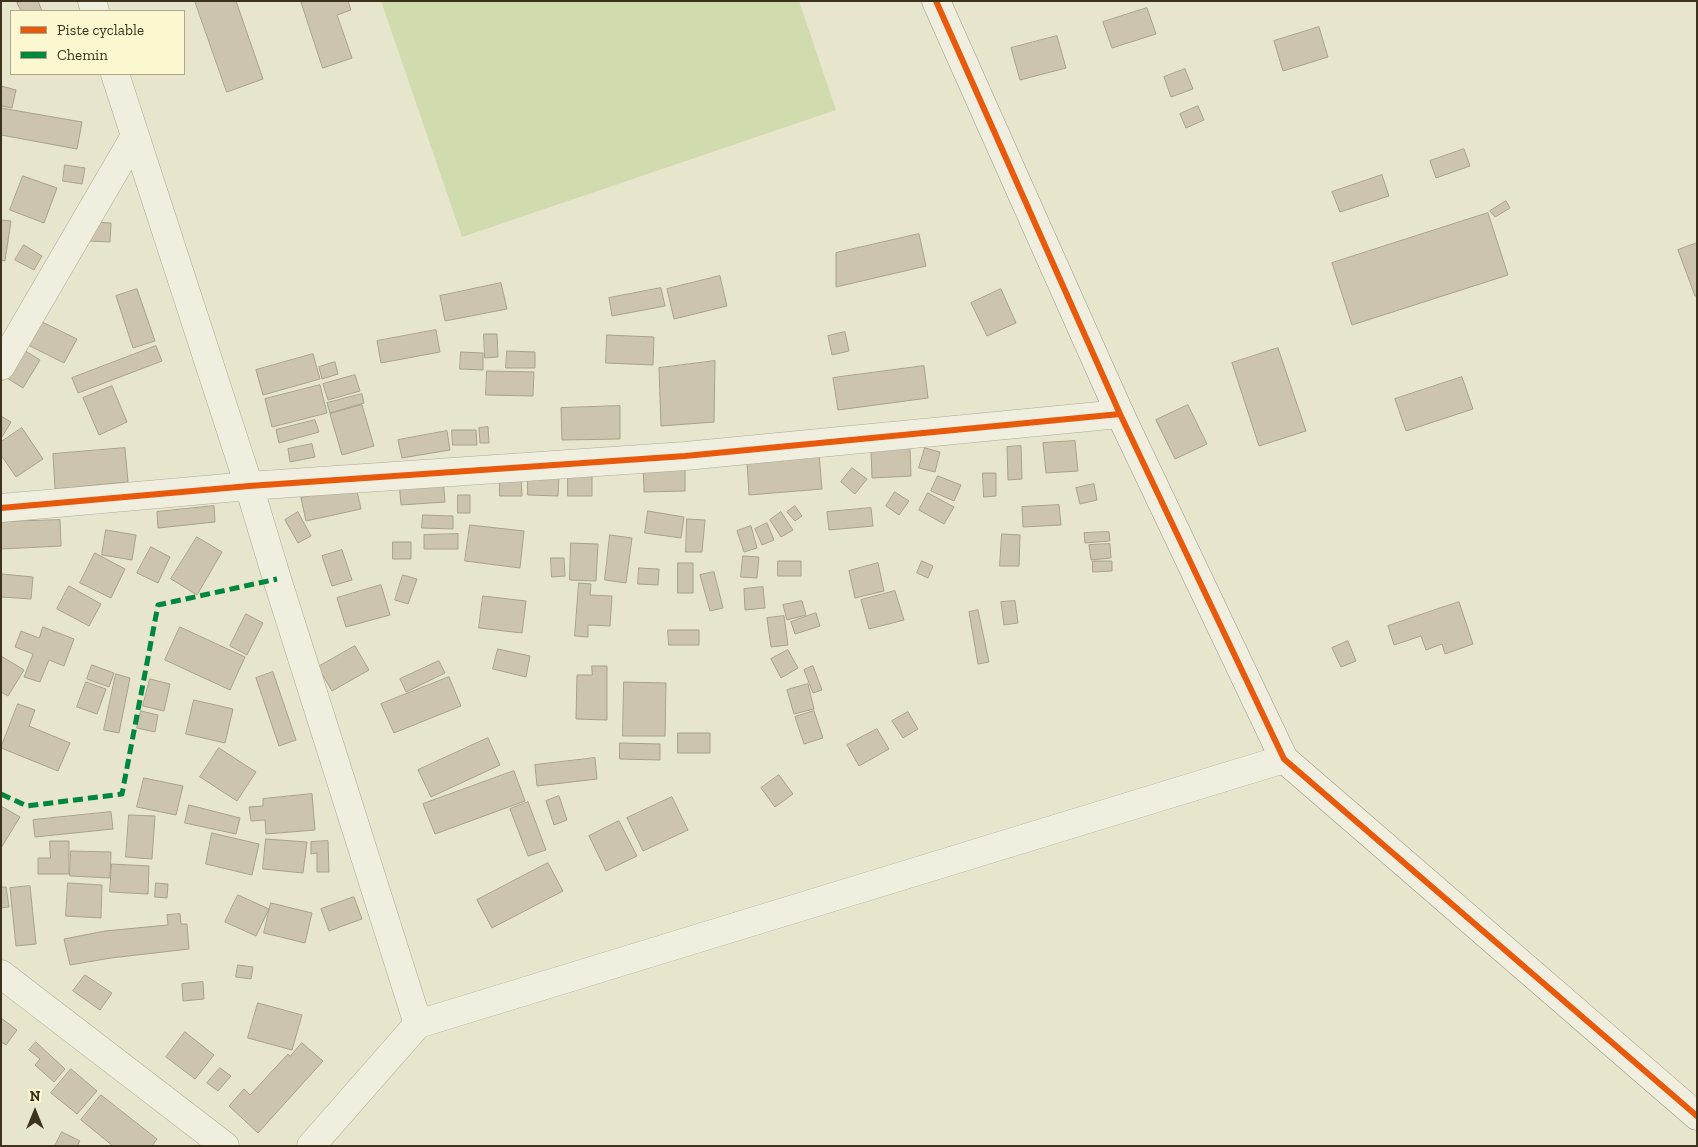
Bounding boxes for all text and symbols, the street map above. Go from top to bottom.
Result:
legend [10,10,185,75]
text: Piste cyclable [57,21,144,39]
text: Chemin [57,46,108,64]
north arrow [10,1087,60,1137]
text: N [30,1088,40,1105]

